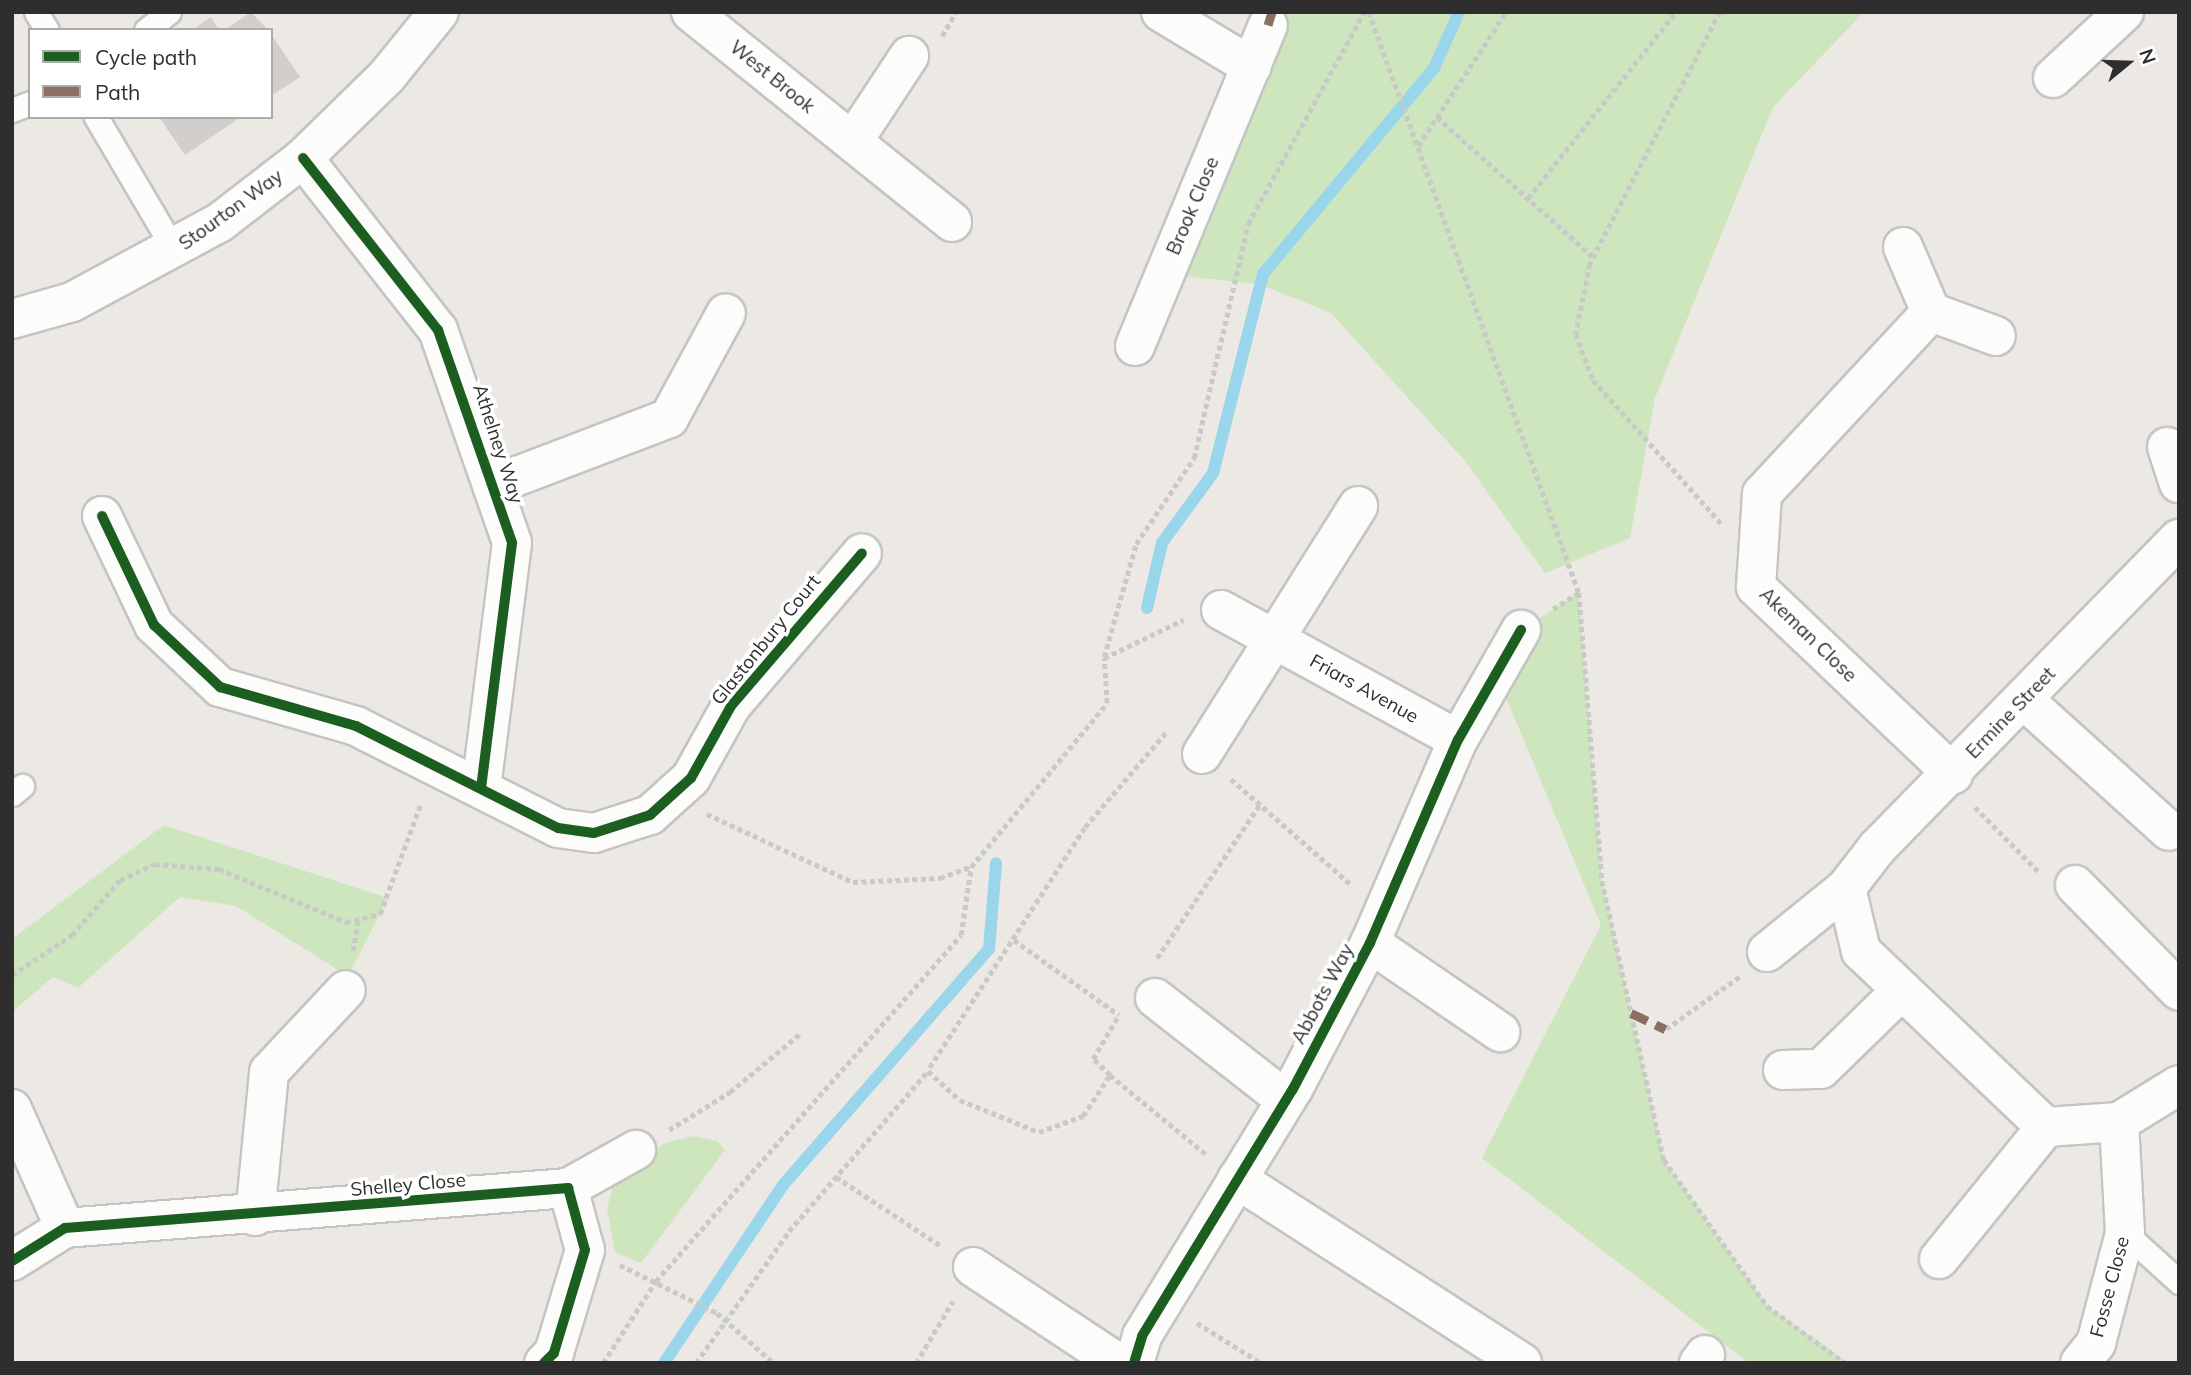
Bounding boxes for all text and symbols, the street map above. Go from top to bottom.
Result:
legend [28,28,273,119]
north arrow [2093,28,2163,98]
street label: West Brook [725,36,819,118]
text: Cycle path [95,44,197,70]
text: N [2134,45,2162,67]
text: Path [95,79,140,105]
street label: Brook Close [1162,154,1224,258]
street label: Stourton Way [175,165,287,255]
street label: Athelney Way [468,381,528,507]
street label: Glastonbury Court [707,570,825,710]
street label: Akeman Close [1755,583,1861,687]
street label: Friars Avenue [1306,650,1422,728]
street label: Ermine Street [1962,663,2060,763]
street label: Abbots Way [1287,940,1359,1048]
street label: Shelley Close [349,1169,467,1201]
street label: Fosse Close [2086,1234,2134,1340]

